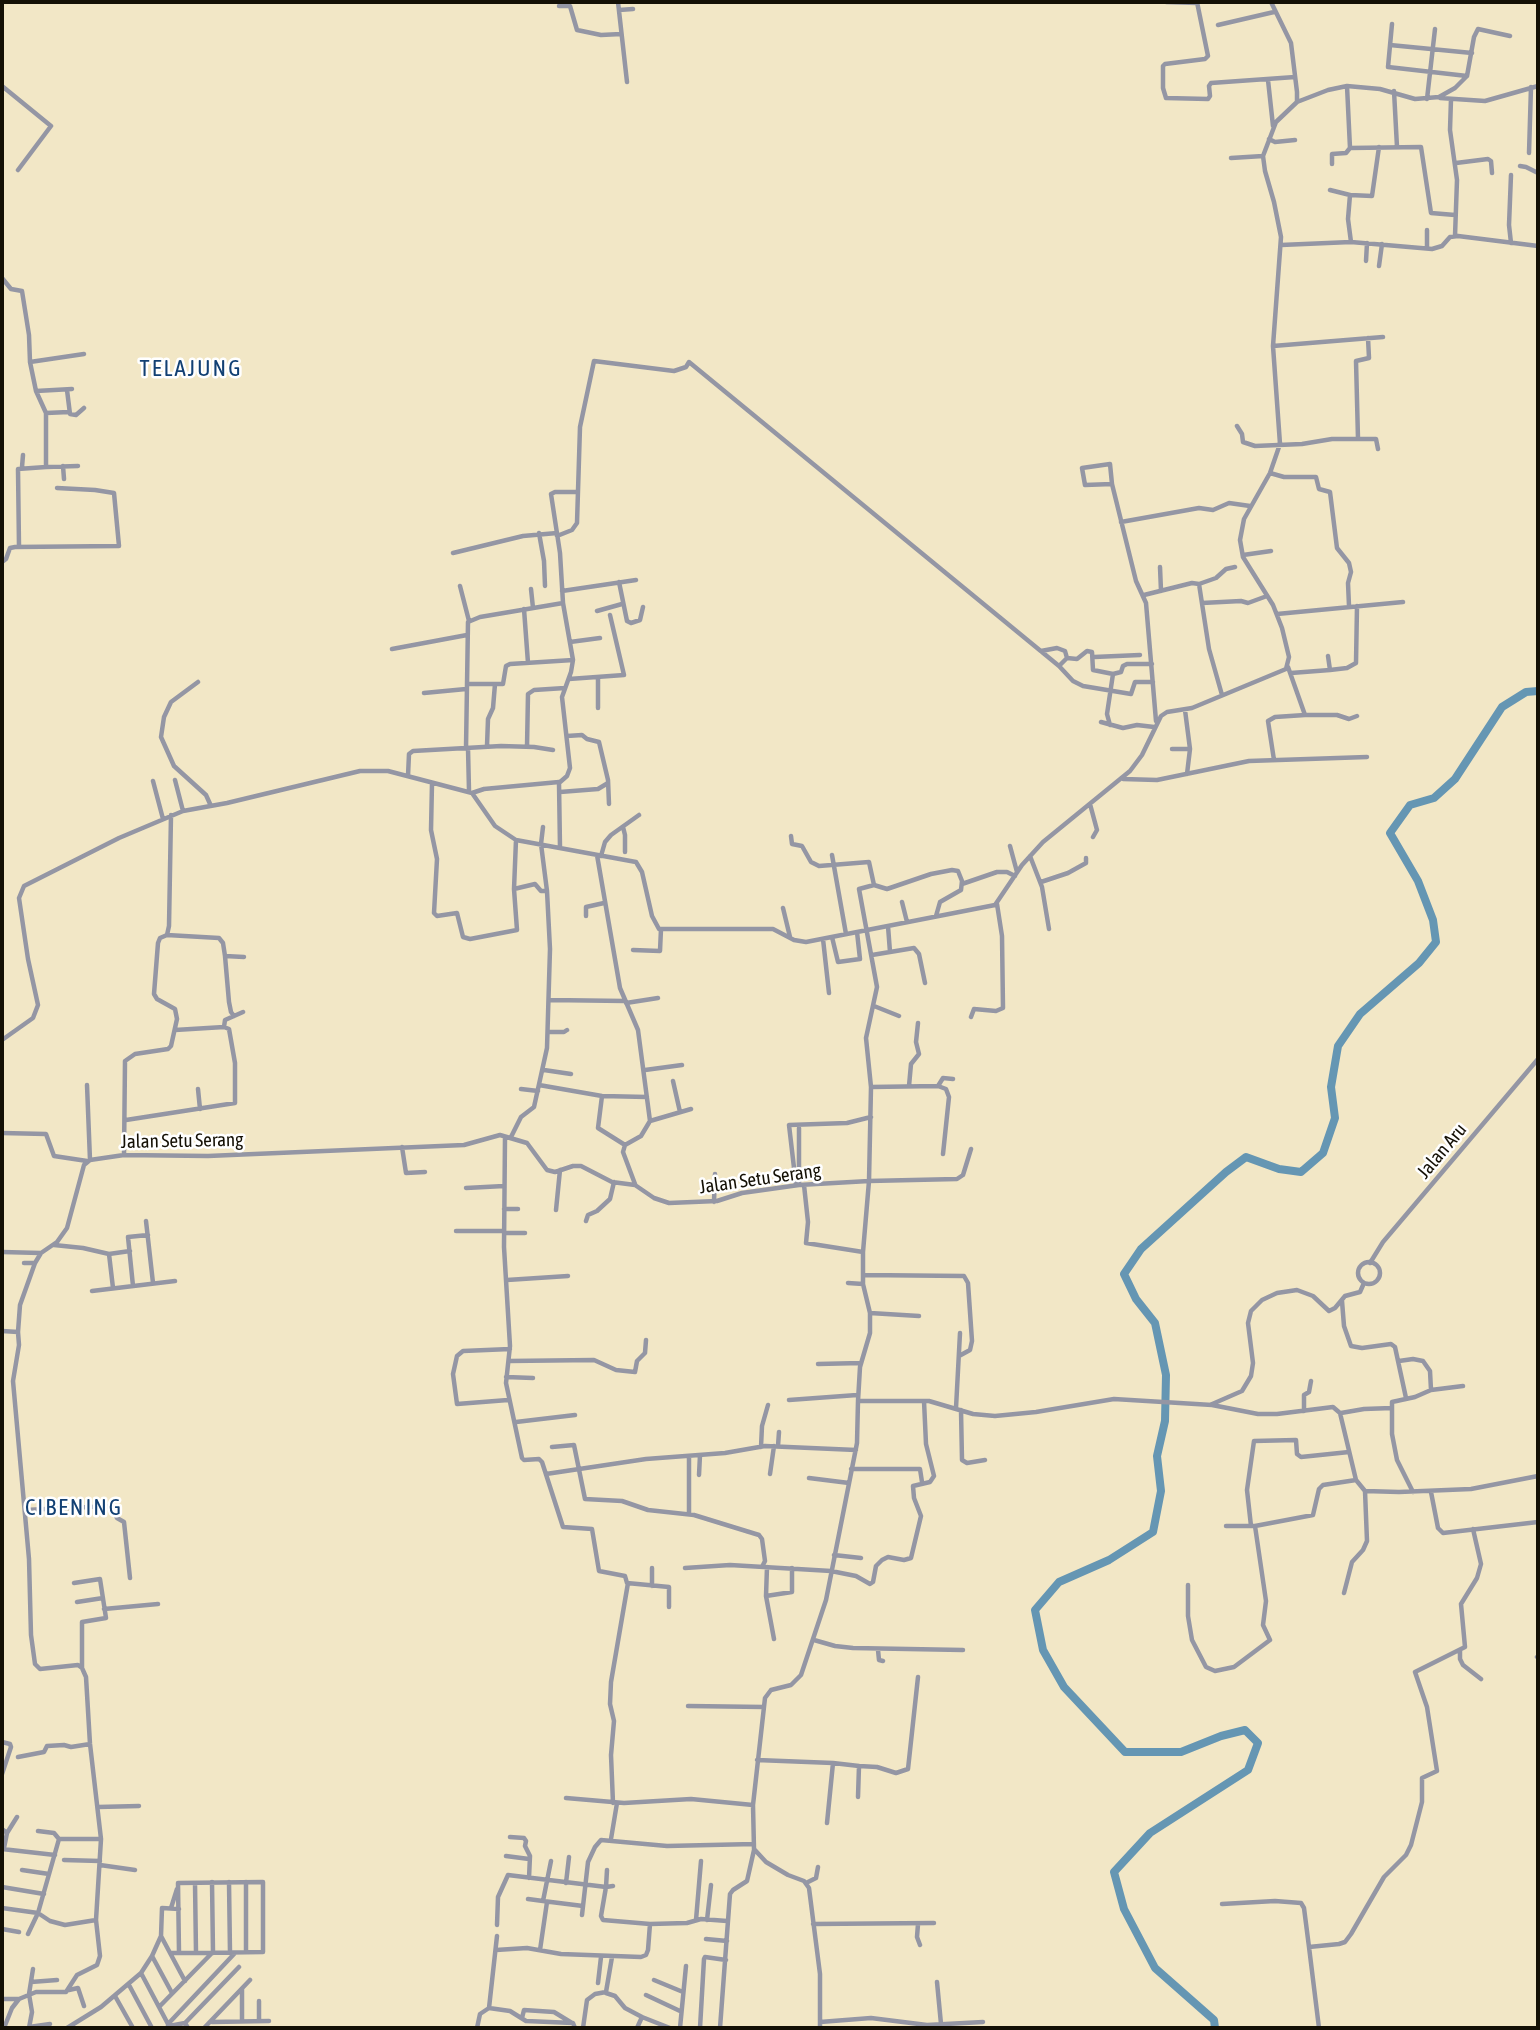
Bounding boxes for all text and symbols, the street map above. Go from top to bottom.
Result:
district label: TELAJUNG [141,355,241,383]
street label: Jalan Aru [1412,1119,1472,1183]
street label: Jalan Setu Serang [121,1129,243,1153]
street label: Jalan Setu Serang [698,1159,822,1199]
district label: CIBENING [26,1494,122,1522]

